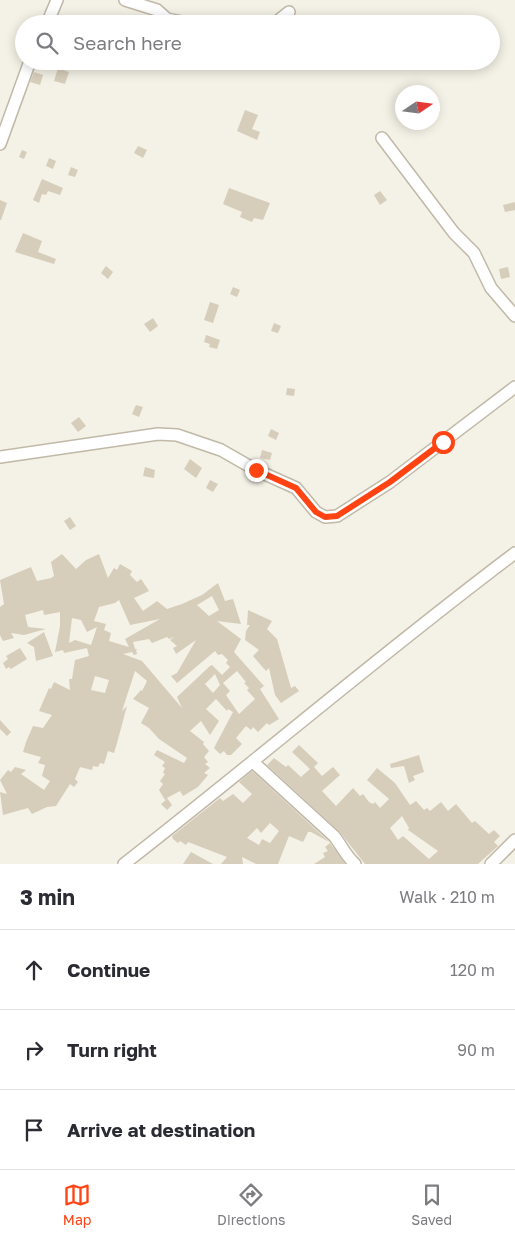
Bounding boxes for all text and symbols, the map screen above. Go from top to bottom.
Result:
search box [15,15,500,70]
icon: search [33,29,61,57]
text: Search here [73,31,182,54]
north arrow [395,85,440,130]
route start [432,431,455,454]
route end [245,459,268,482]
text: 3 min [20,884,75,910]
text: Walk · 210 m [399,887,495,907]
icon: ahead [20,956,48,984]
text: Continue [67,958,150,981]
text: 120 m [450,960,495,980]
icon: right [20,1036,48,1064]
text: Turn right [67,1038,157,1061]
text: 90 m [457,1040,495,1060]
icon: arrive [20,1116,48,1144]
text: Arrive at destination [67,1118,255,1141]
tab: Map [63,1181,91,1228]
tab: Directions [217,1181,286,1228]
tab: Saved [411,1181,452,1228]

